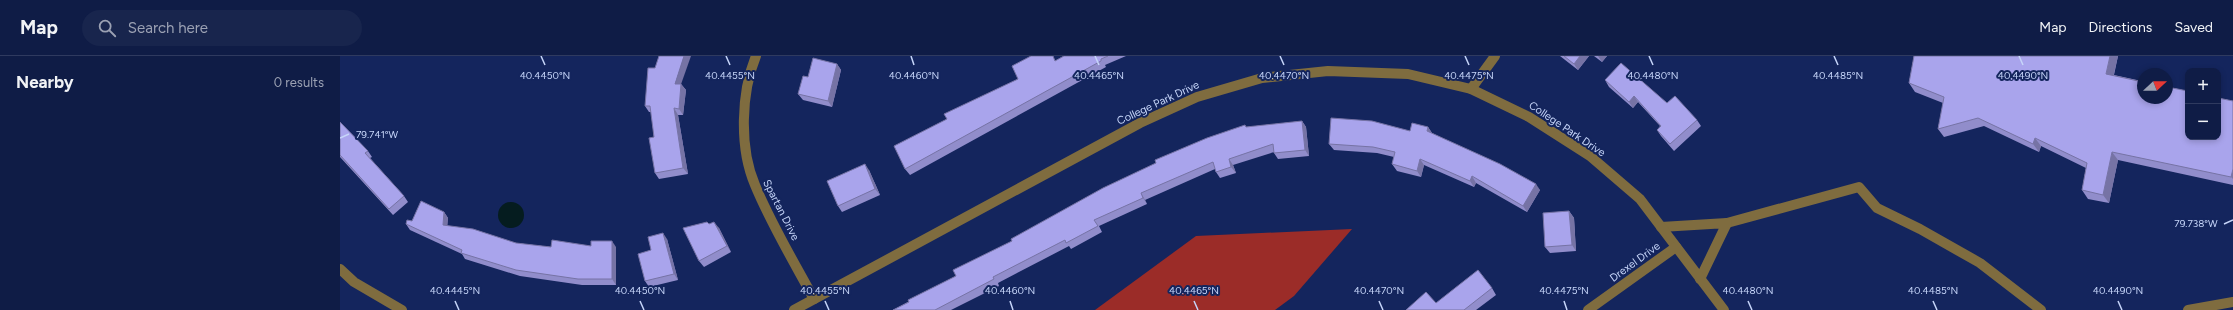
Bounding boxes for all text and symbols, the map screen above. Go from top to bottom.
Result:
search box [82,10,362,46]
text: Map [20,16,58,39]
icon: search [96,17,118,39]
text: Search here [128,19,208,37]
text: Map [2039,19,2067,36]
text: Directions [2089,19,2152,36]
text: Saved [2174,19,2213,36]
north arrow [2137,68,2173,104]
map controls [2185,68,2221,140]
button: + [2185,68,2221,104]
text: 40.4450°N [520,69,570,82]
text: 40.4455°N [705,69,755,82]
text: 40.4460°N [889,69,939,82]
text: 40.4465°N [1074,69,1124,82]
text: 40.4470°N [1259,69,1309,82]
text: 40.4475°N [1444,69,1494,82]
text: 40.4480°N [1627,69,1679,82]
text: 40.4485°N [1813,69,1863,82]
text: 40.4490°N [1998,69,2048,82]
text: Nearby [16,72,74,92]
text: 0 results [274,75,324,90]
street label: College Park Drive [1115,78,1201,128]
street label: College Park Drive [1526,99,1608,159]
button: − [2185,104,2221,140]
text: 79.741°W [356,128,398,141]
street label: Spartan Drive [760,177,802,243]
text: 79.738°W [2174,217,2218,230]
street label: Drexel Drive [1607,239,1663,285]
text: 40.4445°N [430,284,480,297]
text: 40.4450°N [615,284,665,297]
text: 40.4455°N [800,284,850,297]
text: 40.4460°N [985,284,1035,297]
text: 40.4465°N [1169,284,1219,297]
text: 40.4470°N [1354,284,1404,297]
text: 40.4475°N [1539,284,1589,297]
text: 40.4480°N [1722,284,1774,297]
text: 40.4485°N [1908,284,1958,297]
text: 40.4490°N [2093,284,2143,297]

